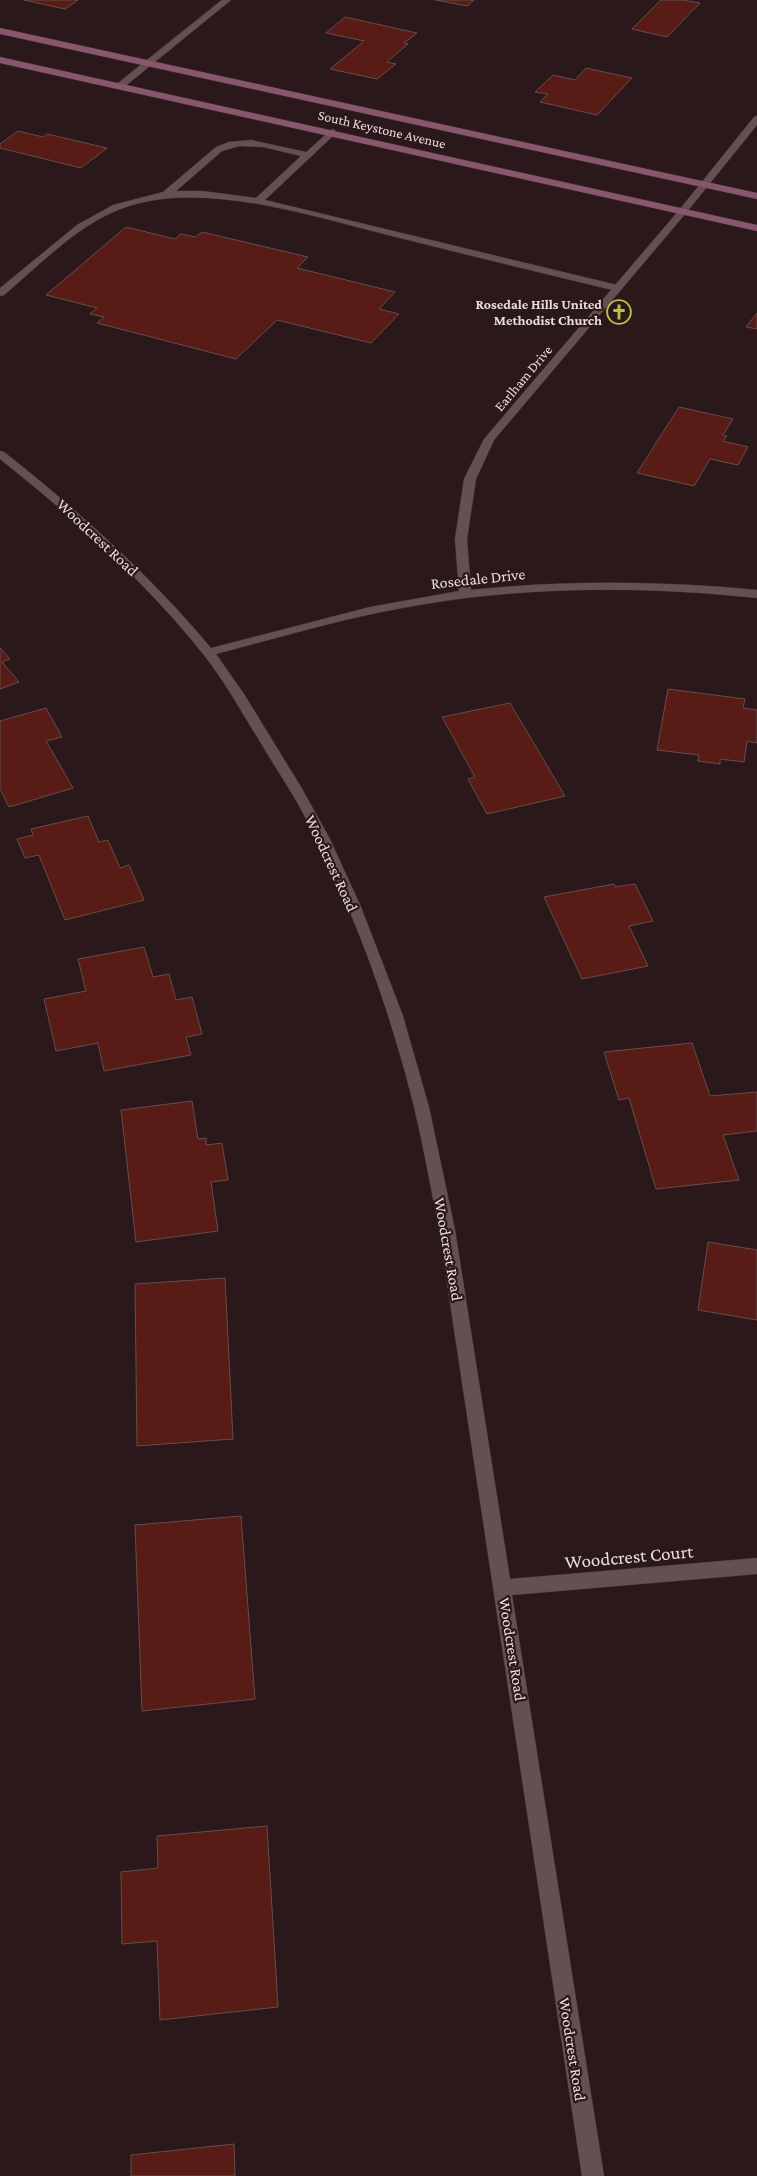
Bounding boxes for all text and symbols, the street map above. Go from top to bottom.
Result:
street label: South Keystone Avenue [317,107,447,151]
place label: Rosedale Hills United Methodist Church [476,296,602,328]
church icon: Rosedale Hills United Methodist Church [606,299,632,325]
street label: Earlham Drive [491,342,555,414]
street label: Woodcrest Road [54,496,142,580]
street label: Rosedale Drive [430,565,526,592]
street label: Woodcrest Road [302,812,362,915]
street label: Woodcrest Road [431,1196,466,1303]
street label: Woodcrest Court [564,1540,695,1573]
street label: Woodcrest Road [496,1596,529,1703]
street label: Woodcrest Road [556,1996,589,2103]

